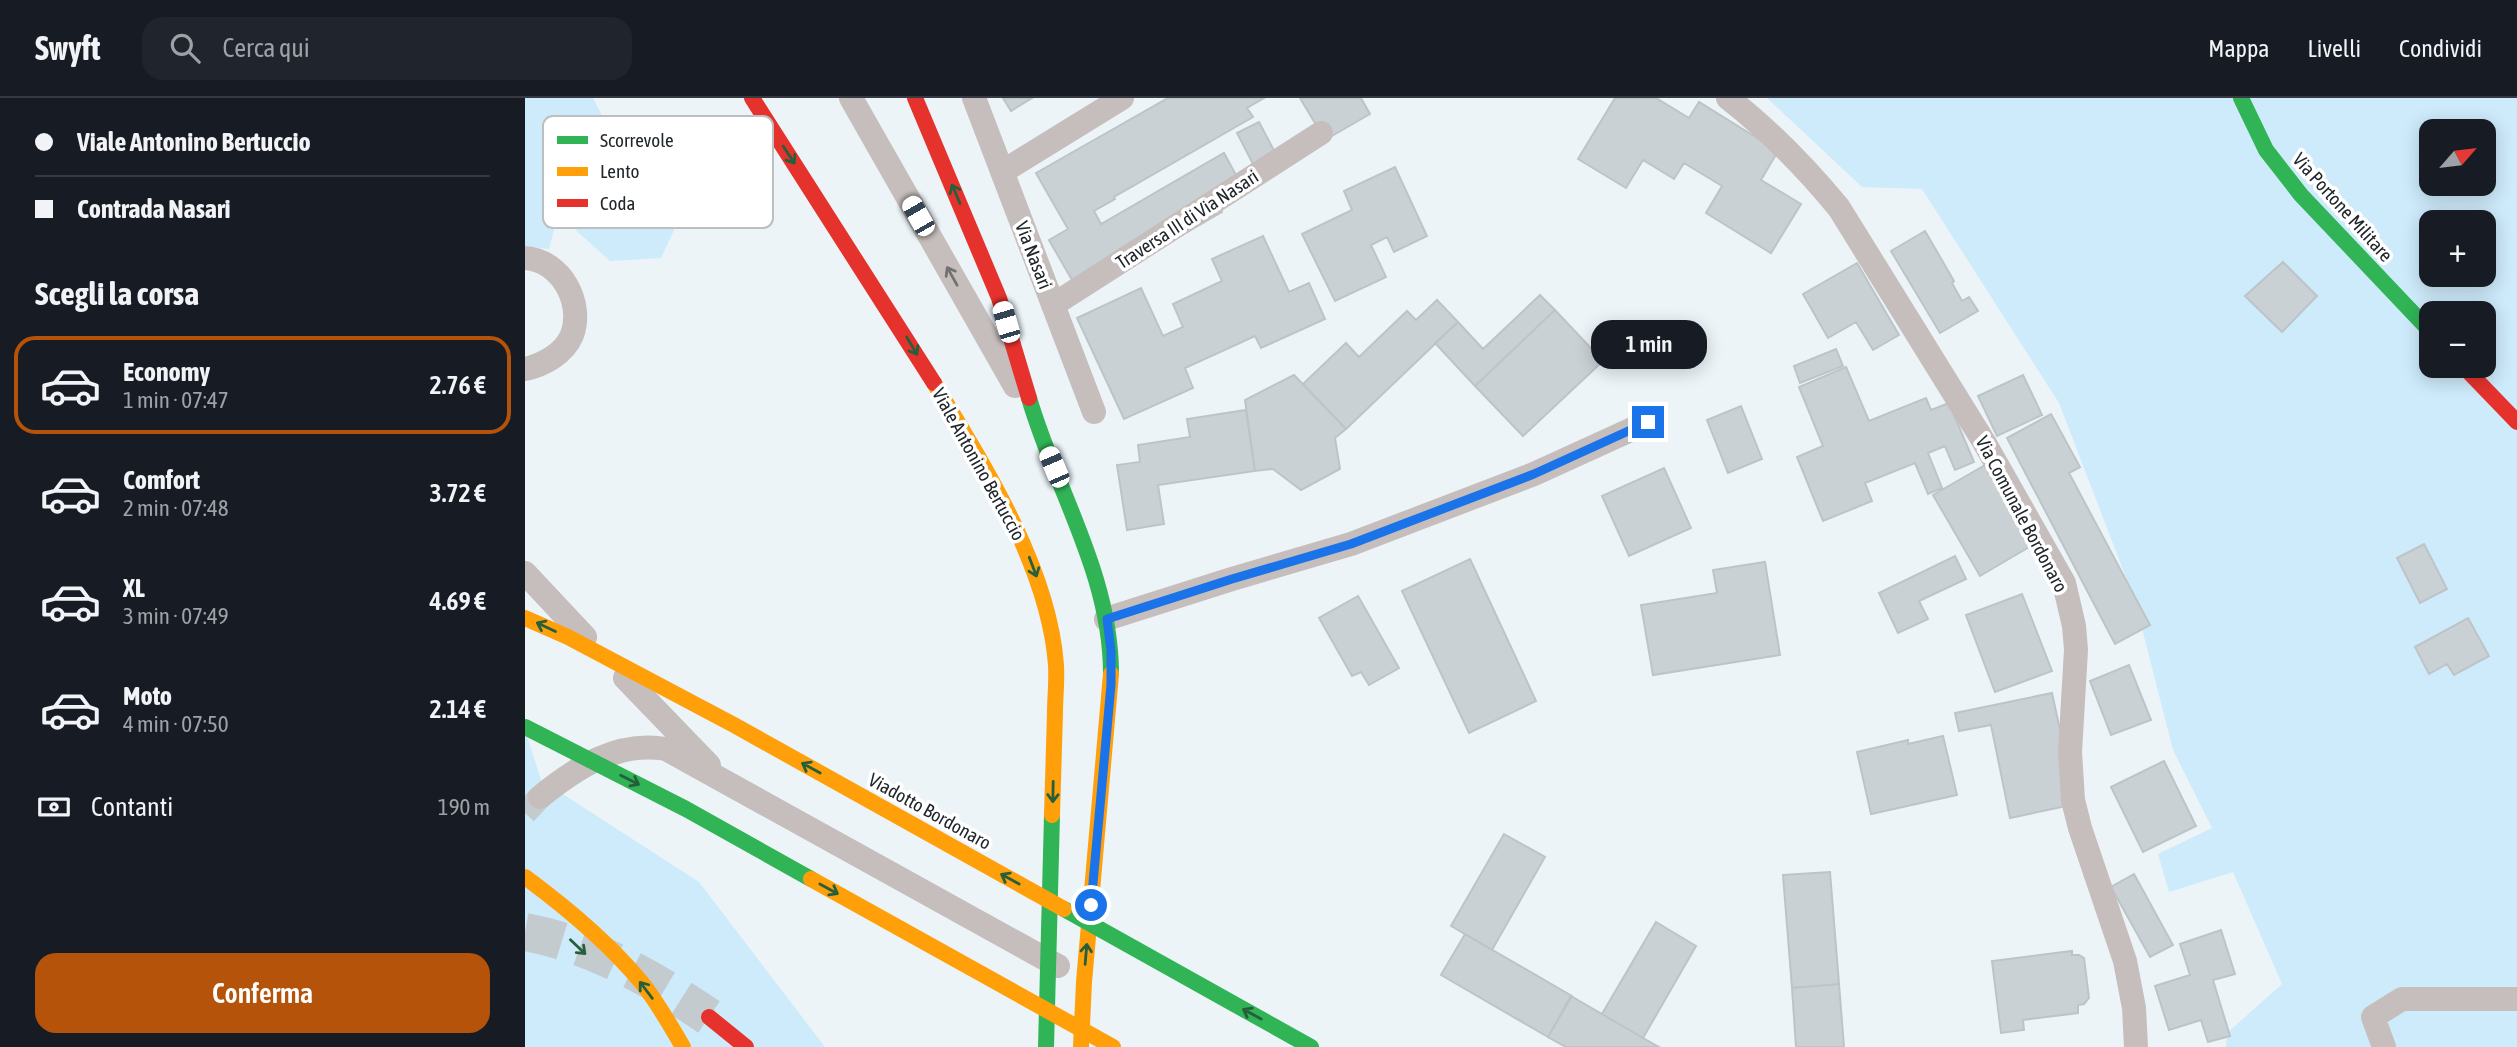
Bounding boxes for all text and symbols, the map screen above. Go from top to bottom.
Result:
search box [142,17,632,80]
text: Swyft [35,29,100,67]
icon: search [166,29,204,67]
text: Cerca qui [222,33,310,63]
text: Mappa [2208,35,2269,62]
text: Livelli [2307,35,2361,62]
text: Condividi [2399,35,2482,62]
legend [543,116,773,228]
north arrow [2419,119,2495,196]
map controls [2419,119,2496,378]
text: Viale Antonino Bertuccio [77,127,311,157]
text: Scorrevole [600,129,674,151]
one-way arrow [782,145,797,164]
street label: Via Portone Militare [2289,148,2397,266]
text: Lento [600,160,639,182]
street label: Traversa III di Via Nasari [1112,165,1262,273]
one-way arrow [949,183,962,205]
text: Coda [600,192,635,214]
car [899,193,938,239]
text: Contrada Nasari [77,194,231,224]
button: + [2419,210,2496,287]
street label: Via Nasari [1011,218,1057,292]
one-way arrow [944,266,958,286]
text: Scegli la corsa [35,275,199,312]
car [991,299,1022,345]
button: − [2419,301,2496,378]
callout: 1 min [1590,320,1706,370]
text: 1 min [1626,331,1672,357]
one-way arrow [906,336,920,356]
icon: car [39,354,102,417]
text: Economy [123,357,210,387]
text: 2.76 € [429,370,486,400]
street label: Viale Antonino Bertuccio [928,384,1030,544]
text: 1 min · 07:47 [123,387,229,413]
route end [1632,406,1664,438]
street label: Via Comunale Bordonaro [1972,432,2073,596]
car [1037,444,1072,490]
icon: car [39,462,102,525]
text: Comfort [123,465,200,495]
text: 3.72 € [429,478,486,508]
text: 2 min · 07:48 [123,495,229,521]
one-way arrow [1027,556,1040,578]
icon: car [39,570,102,633]
text: XL [123,573,145,603]
text: 4.69 € [429,586,486,616]
text: 3 min · 07:49 [123,603,229,629]
one-way arrow [536,620,557,633]
icon: car [39,678,102,741]
text: Moto [123,681,172,711]
text: 2.14 € [429,694,486,724]
text: 4 min · 07:50 [123,711,229,737]
one-way arrow [802,761,822,775]
street label: Viadotto Bordonaro [865,768,995,854]
one-way arrow [619,774,639,788]
one-way arrow [1046,780,1059,803]
icon: cash [35,788,73,826]
text: Contanti [91,792,173,822]
text: 190 m [438,794,490,820]
one-way arrow [1000,872,1021,885]
one-way arrow [819,882,839,896]
route start [1075,889,1107,921]
one-way arrow [568,938,586,955]
one-way arrow [1080,944,1093,966]
button: Conferma [35,953,490,1033]
one-way arrow [639,981,654,1000]
one-way arrow [1242,1007,1262,1021]

